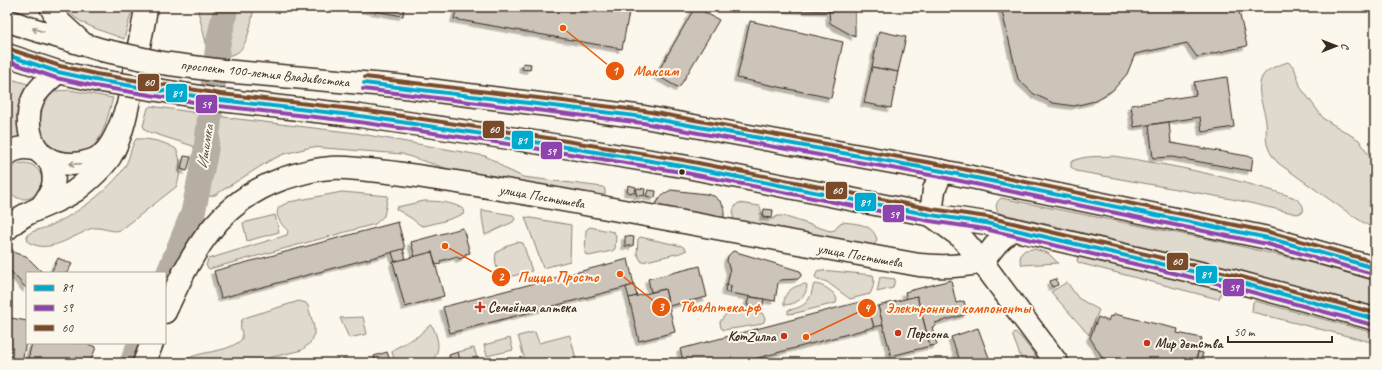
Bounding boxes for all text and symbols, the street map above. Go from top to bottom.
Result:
one-way arrow [31,26,44,33]
north arrow [1316,26,1356,66]
text: С [1339,43,1353,50]
street label: проспект 100-летия Владивостока [180,56,351,91]
callout: Максим [605,58,687,85]
text: Максим [633,62,680,81]
text: 1 [612,63,619,79]
line badge: 60 [137,73,160,92]
text: 60 [144,75,155,89]
line badge: 81 [165,83,188,103]
text: 81 [172,86,183,100]
line badge: 59 [195,94,218,114]
text: 59 [201,97,212,111]
line badge: 60 [482,120,505,139]
water label: Ишимка [193,122,219,170]
text: 60 [489,122,500,136]
line badge: 81 [511,130,534,150]
text: 81 [517,133,528,147]
line badge: 59 [540,141,563,160]
text: 59 [546,144,557,158]
one-way arrow [69,160,82,168]
unlabelled marker [677,167,687,177]
street label: улица Постышева [497,180,587,213]
line badge: 60 [825,181,848,200]
text: 60 [832,183,843,197]
line badge: 81 [854,192,877,212]
text: 81 [860,195,871,209]
line badge: 59 [882,204,905,223]
text: 59 [889,207,900,221]
street label: улица Постышева [815,239,905,272]
line badge: 60 [1166,252,1189,271]
text: 60 [1172,254,1183,268]
callout: Пицца Просто [491,264,605,291]
line badge: 81 [1195,265,1218,284]
text: 81 [1201,267,1212,281]
text: Пицца Просто [518,268,600,287]
text: 2 [498,269,505,285]
legend [26,272,166,344]
line badge: 59 [1222,278,1245,297]
text: 81 [62,280,73,296]
text: 59 [1229,280,1240,294]
callout: ТвояАптека.рф [651,293,768,320]
callout: Электронные компоненты [857,294,1038,321]
text: ТвояАптека.рф [679,298,762,317]
place label: Семейная аптека [488,299,577,316]
text: 3 [658,299,665,315]
text: Электронные компоненты [886,299,1032,318]
text: 59 [62,300,74,316]
text: 4 [864,300,871,316]
marker: Семейная аптека [475,302,485,312]
scale bar [1228,318,1332,344]
text: 60 [62,320,74,336]
text: 50 m [1234,324,1256,340]
place label: Персона [906,325,950,342]
place label: КотZилла [728,328,777,345]
marker: Персона [893,328,903,338]
marker: КотZилла [779,331,789,341]
place label: Мир детства [1155,335,1225,352]
marker: Мир детства [1142,338,1152,348]

